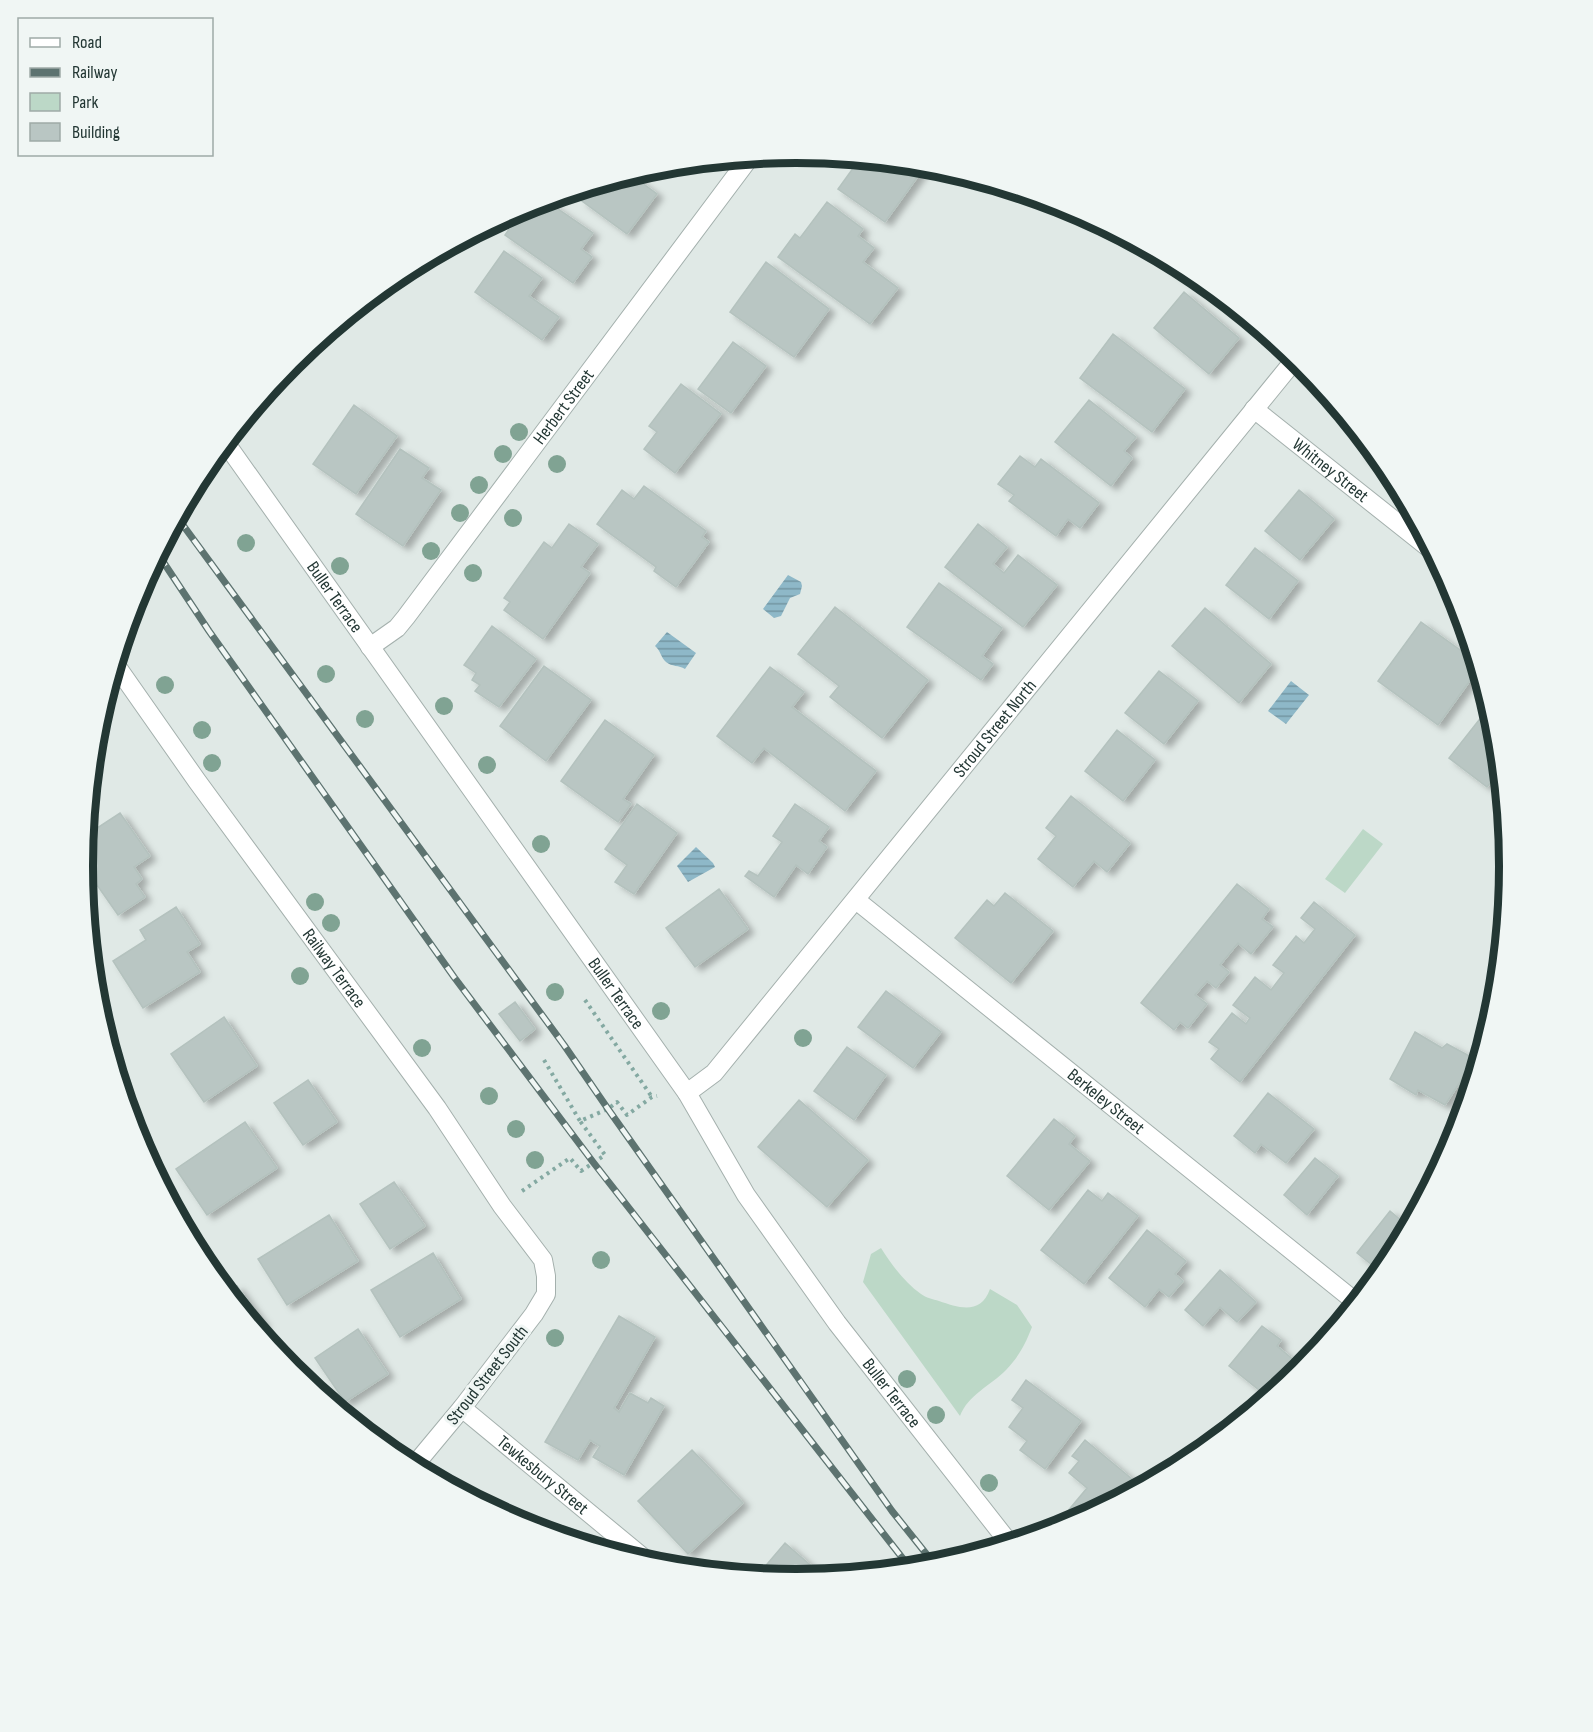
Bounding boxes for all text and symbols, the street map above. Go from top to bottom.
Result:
legend [18,18,213,156]
text: Road [72,32,102,53]
text: Railway [72,62,117,83]
text: Park [72,92,98,113]
text: Building [72,122,120,143]
street label: Herbert Street [529,365,599,448]
street label: Whitney Street [1288,434,1373,507]
street label: Buller Terrace [302,558,367,637]
street label: Stroud Street North [949,676,1041,782]
street label: Railway Terrace [298,925,370,1012]
street label: Buller Terrace [583,954,648,1033]
street label: Berkeley Street [1063,1064,1149,1139]
street label: Stroud Street South [442,1321,533,1429]
street label: Buller Terrace [858,1354,925,1432]
street label: Tewkesbury Street [493,1432,593,1519]

